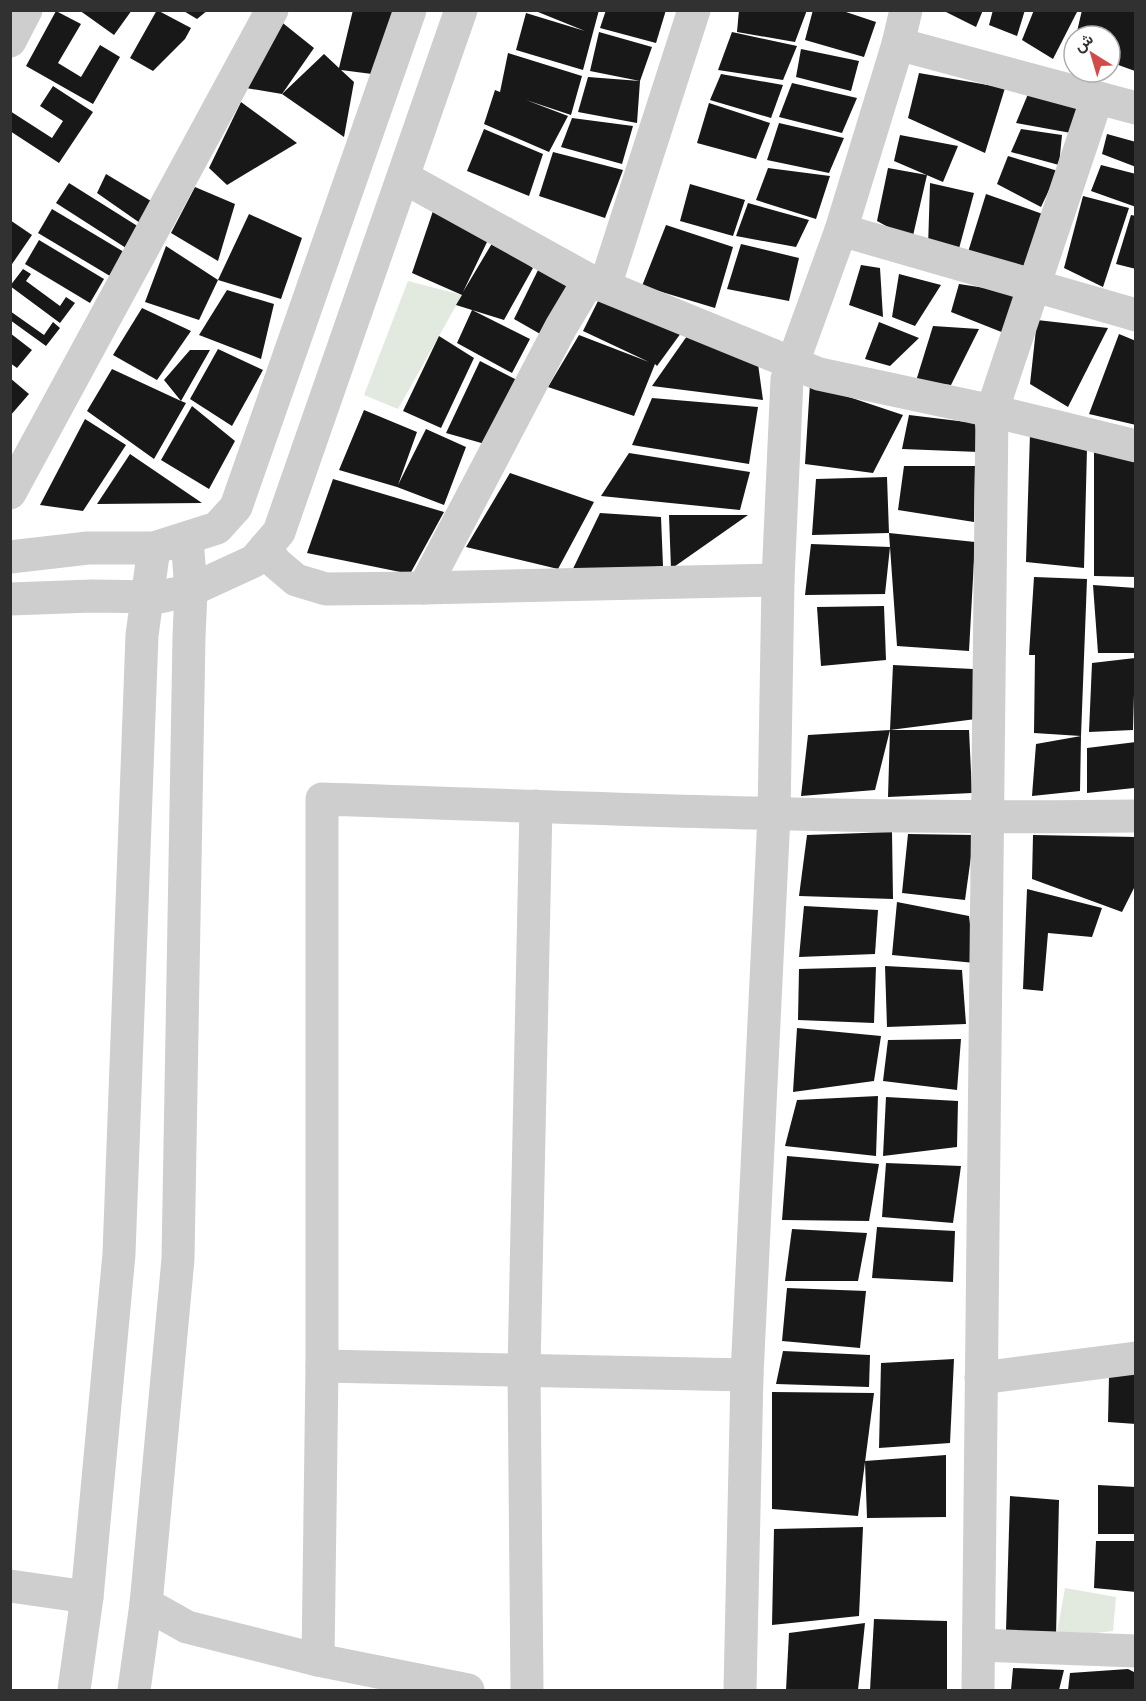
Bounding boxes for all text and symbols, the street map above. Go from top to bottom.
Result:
north arrow [1062,24,1122,84]
text: ش [1070,29,1097,56]

